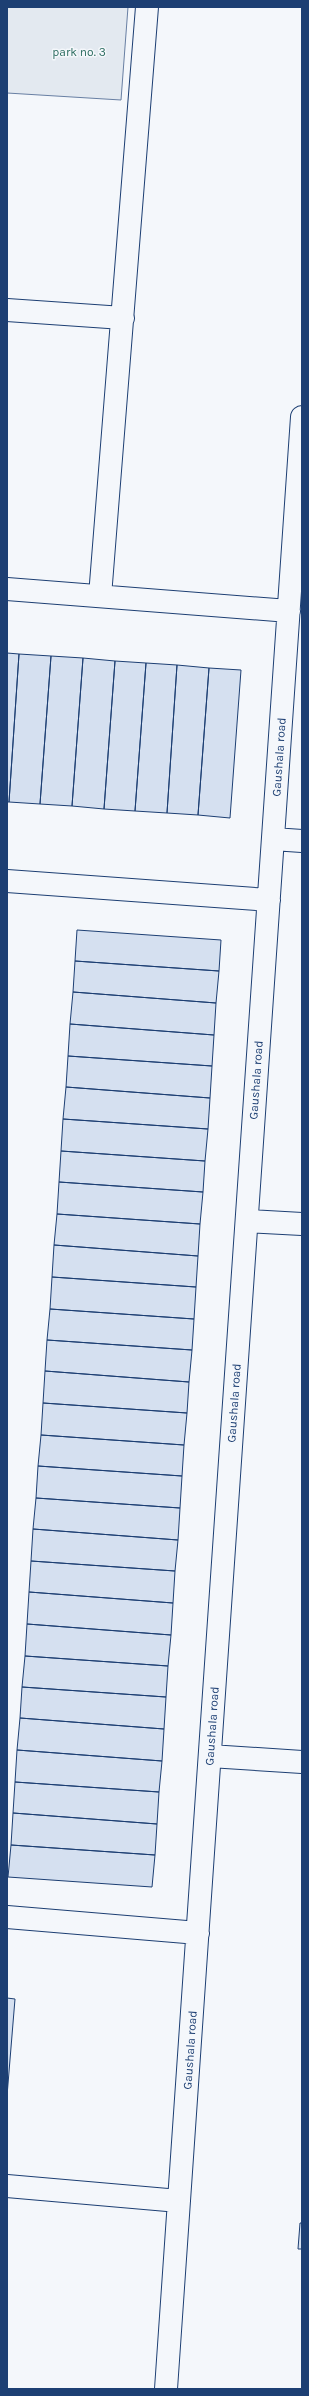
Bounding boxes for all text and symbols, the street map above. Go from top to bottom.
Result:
park label: park no. 3 [52,45,106,59]
street label: Gaushala road [269,717,289,797]
street label: Gaushala road [246,1040,266,1120]
street label: Gaushala road [224,1363,244,1443]
street label: Gaushala road [202,1686,222,1766]
street label: Gaushala road [180,2010,200,2090]

